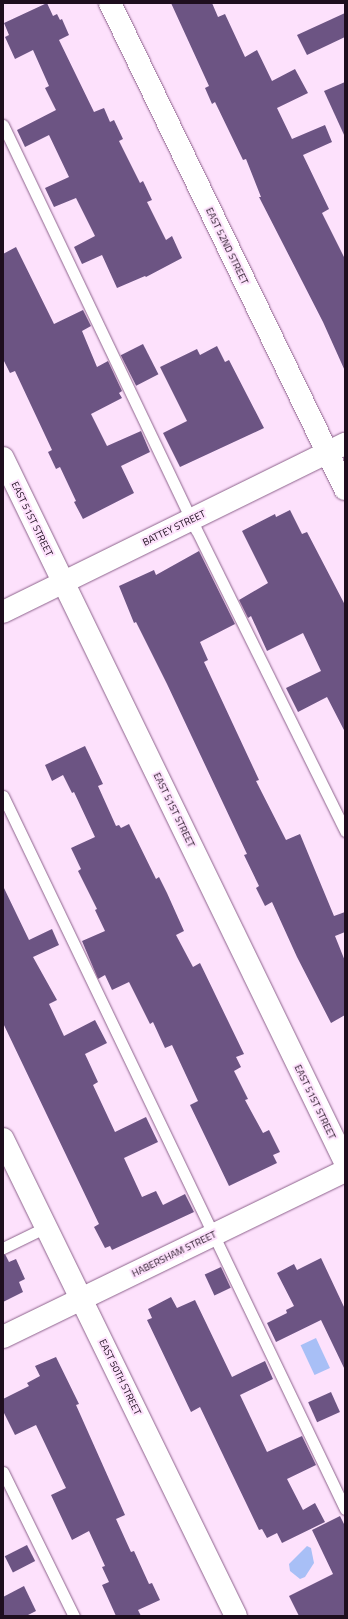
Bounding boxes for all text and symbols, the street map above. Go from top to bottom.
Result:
street label: EAST 52ND STREET [203,206,251,286]
street label: EAST 51ST STREET [9,480,55,558]
street label: BATTEY STREET [141,508,207,548]
street label: EAST 51ST STREET [151,771,197,849]
street label: EAST 51ST STREET [292,1063,338,1141]
street label: HABERSHAM STREET [130,1228,218,1280]
street label: EAST 50TH STREET [96,1337,144,1417]

